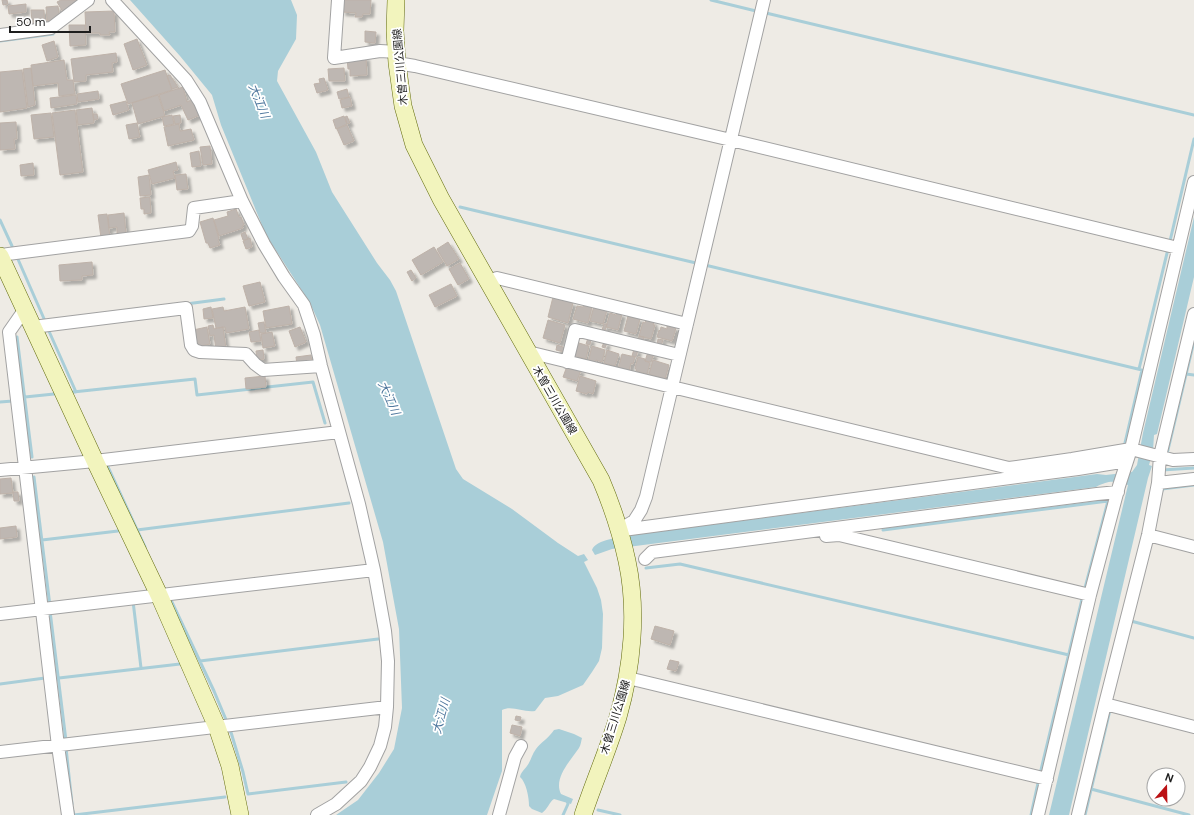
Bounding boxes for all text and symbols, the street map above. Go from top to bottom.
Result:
scale bar [10,8,90,34]
text: 50 m [16,14,45,30]
street label: 木曽三川公園線 [390,28,410,106]
water label: 大江川 [245,81,274,123]
street label: 木曽三川公園線 [530,363,580,437]
water label: 大江川 [374,378,404,420]
street label: 木曽三川公園線 [597,678,633,756]
water label: 大江川 [429,695,454,735]
north arrow [1146,767,1186,807]
text: N [1163,770,1176,786]

